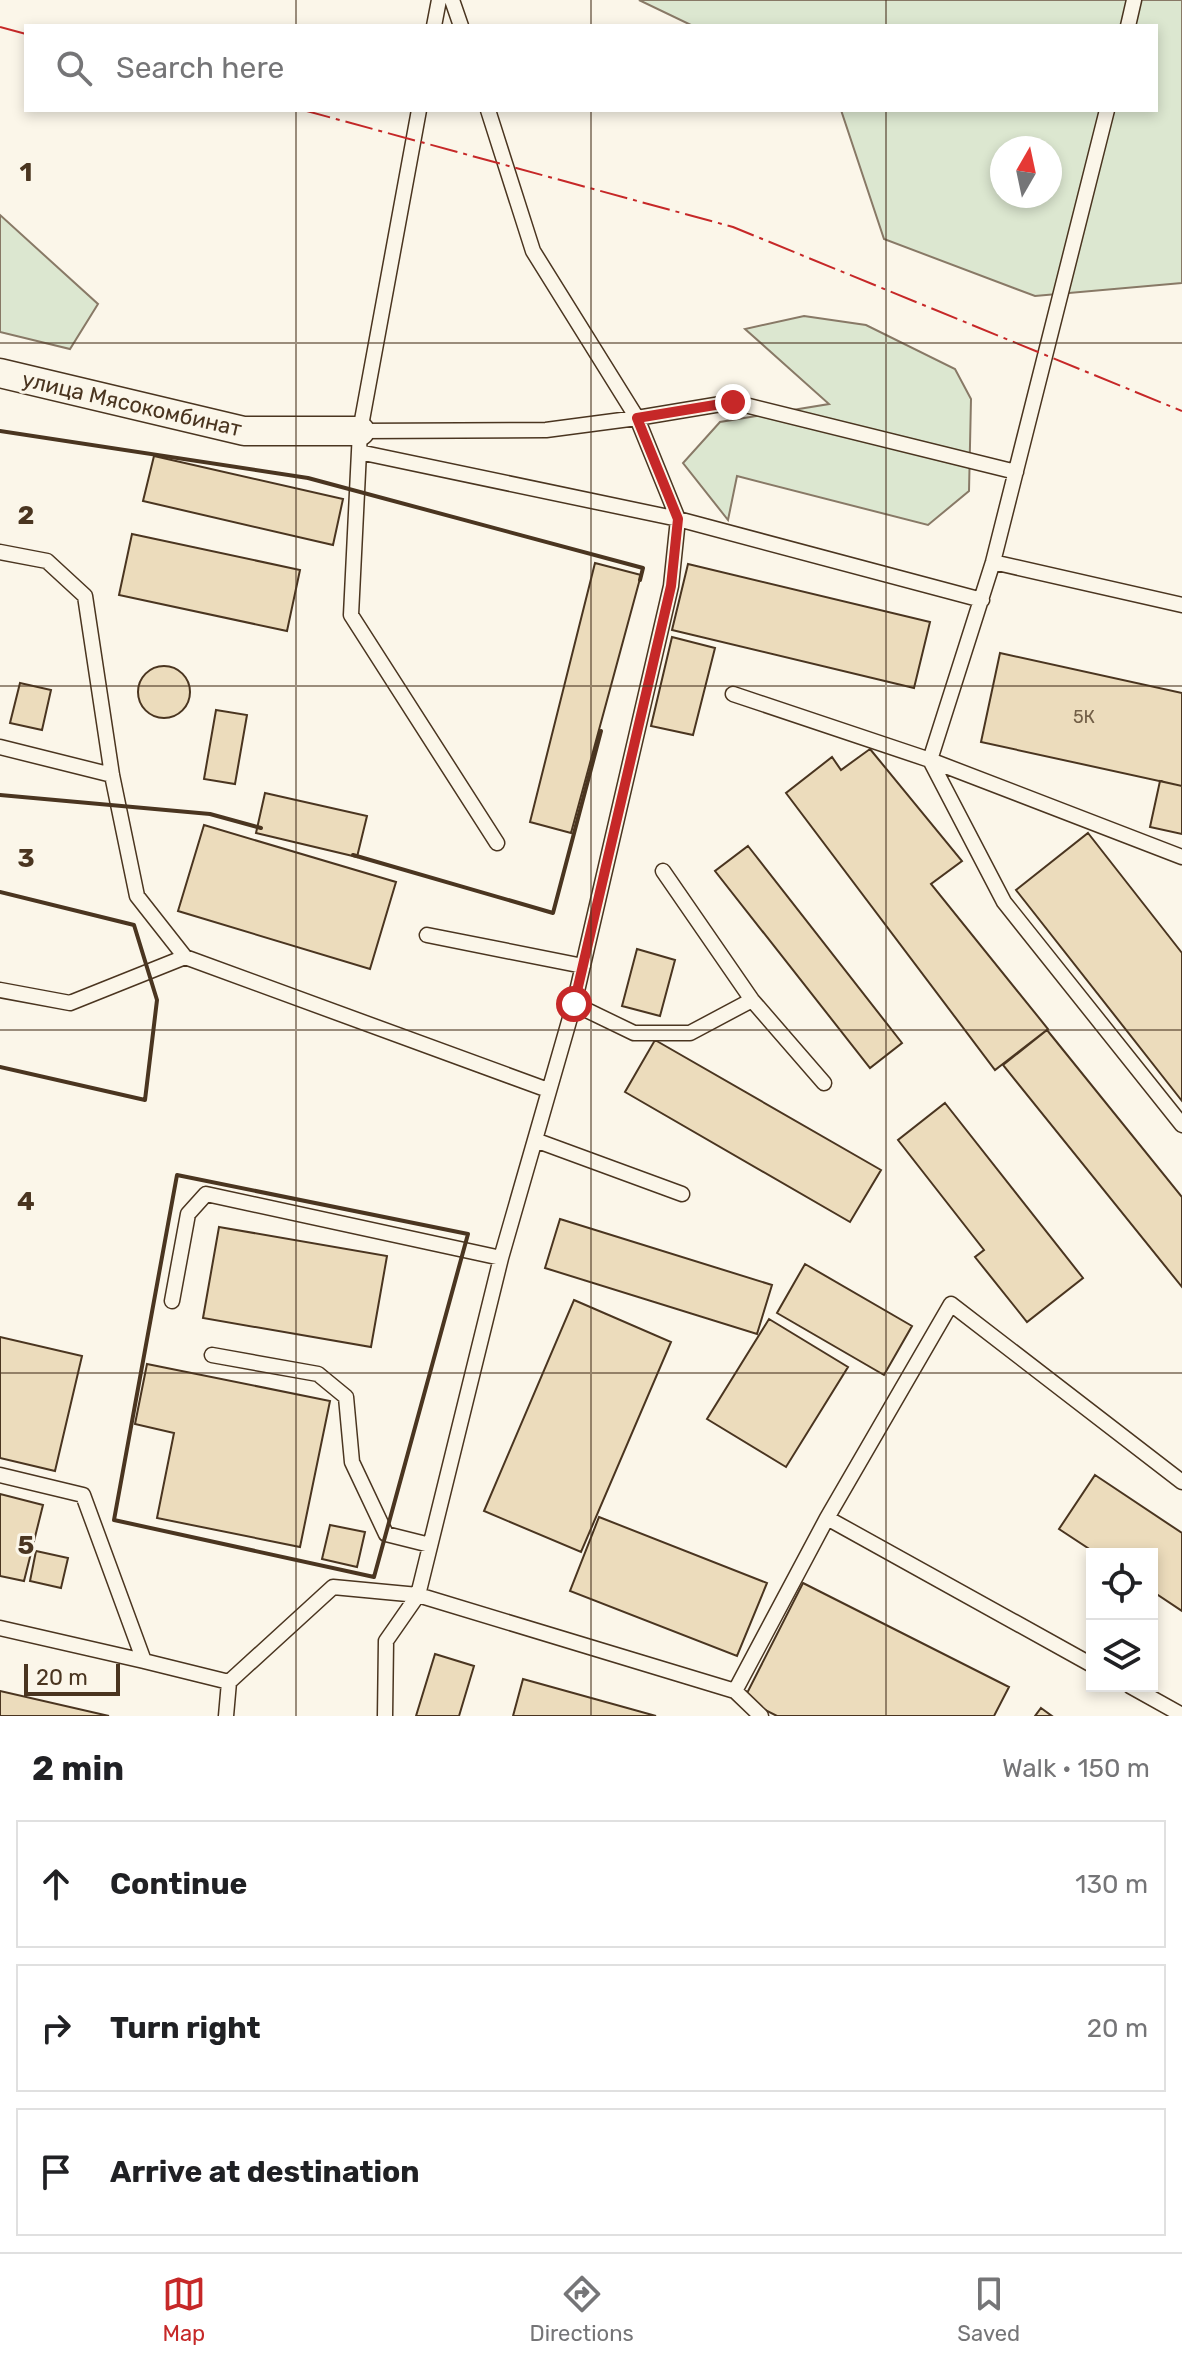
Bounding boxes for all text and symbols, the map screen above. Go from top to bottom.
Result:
search box [24,24,1158,112]
icon: search [52,46,96,90]
text: Search here [116,50,284,86]
north arrow [990,136,1062,208]
text: 1 [20,157,32,188]
street label: улица Мясокомбинат [19,366,245,442]
route end [715,384,751,420]
text: 2 [18,500,34,531]
house number: 5К [1073,706,1095,728]
text: 3 [17,843,35,874]
route start [556,986,592,1022]
text: 4 [17,1186,35,1217]
text: 5 [18,1530,34,1561]
map controls [1086,1548,1158,1692]
button: locate [1086,1548,1158,1620]
button: layers [1086,1620,1158,1692]
scale bar [24,1660,120,1696]
text: 20 m [36,1664,88,1691]
text: 2 min [32,1748,124,1789]
text: Walk · 150 m [1002,1753,1150,1784]
icon: ahead [34,1862,78,1906]
text: Continue [110,1866,247,1902]
text: 130 m [1075,1869,1148,1900]
icon: right [34,2006,78,2050]
text: Turn right [110,2010,261,2046]
text: 20 m [1087,2013,1148,2044]
icon: arrive [34,2150,78,2194]
text: Arrive at destination [110,2154,420,2190]
tab: Map [162,2272,206,2347]
tab: Directions [529,2272,634,2347]
tab: Saved [957,2272,1020,2347]

